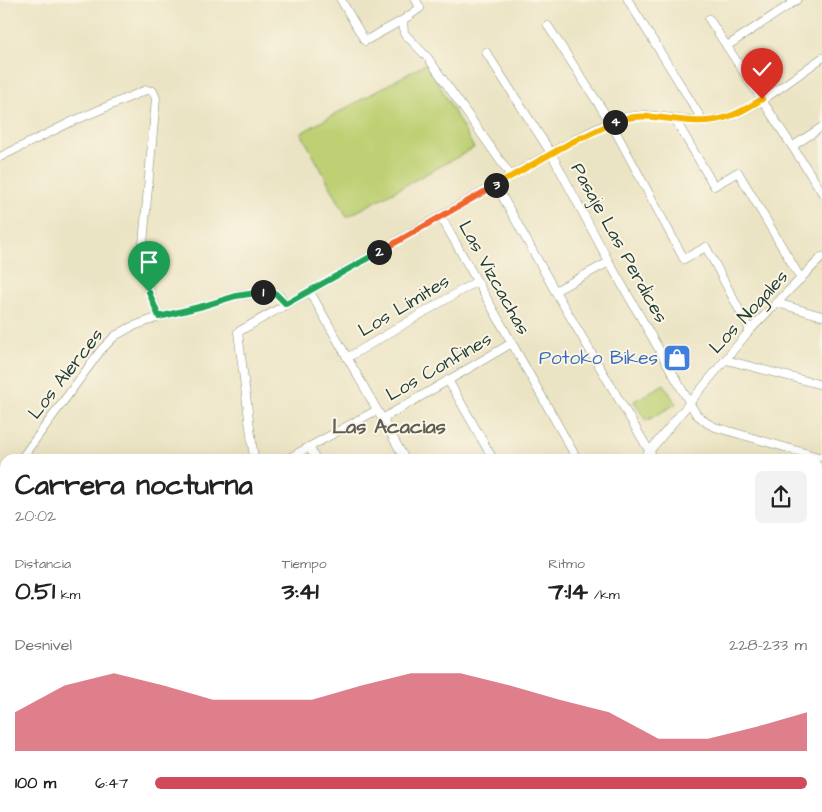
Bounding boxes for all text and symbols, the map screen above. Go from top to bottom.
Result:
pin [741,48,783,99]
icon: check [748,55,776,83]
pin: 4 [602,110,628,134]
text: 4 [611,112,620,132]
street label: Pasaje Las Perdices [564,158,674,328]
pin: 3 [484,172,508,198]
text: 3 [493,175,500,195]
street label: Las Vizcachas [452,216,536,340]
pin: 2 [366,240,392,264]
pin [128,241,170,292]
text: 2 [375,242,384,262]
icon: arrive [135,248,163,276]
street label: Los Nogales [703,264,796,361]
street label: Los Límites [353,268,455,344]
pin: 1 [250,280,276,304]
text: 1 [263,282,264,302]
street label: Los Alerces [22,323,110,425]
street label: Los Confines [381,326,497,408]
shop icon: Potoko Bikes [662,343,692,373]
place label: Potoko Bikes [539,345,658,372]
district label: Las Acacias [332,413,446,441]
text: Carrera nocturna [15,466,253,505]
button: share [755,471,807,523]
text: 20:02 [15,505,56,527]
text: Distancia [15,554,71,574]
text: Tiempo [282,554,327,574]
text: Ritmo [548,554,585,574]
text: 0.51 [15,574,55,609]
text: 3:41 [282,574,319,609]
text: 7:14 [548,574,588,609]
text: km [55,585,80,605]
text: /km [588,585,620,605]
text: Desnivel [15,634,72,656]
text: 228–233 m [729,634,807,656]
text: 100 m [15,772,56,794]
text: 6:47 [95,772,128,794]

